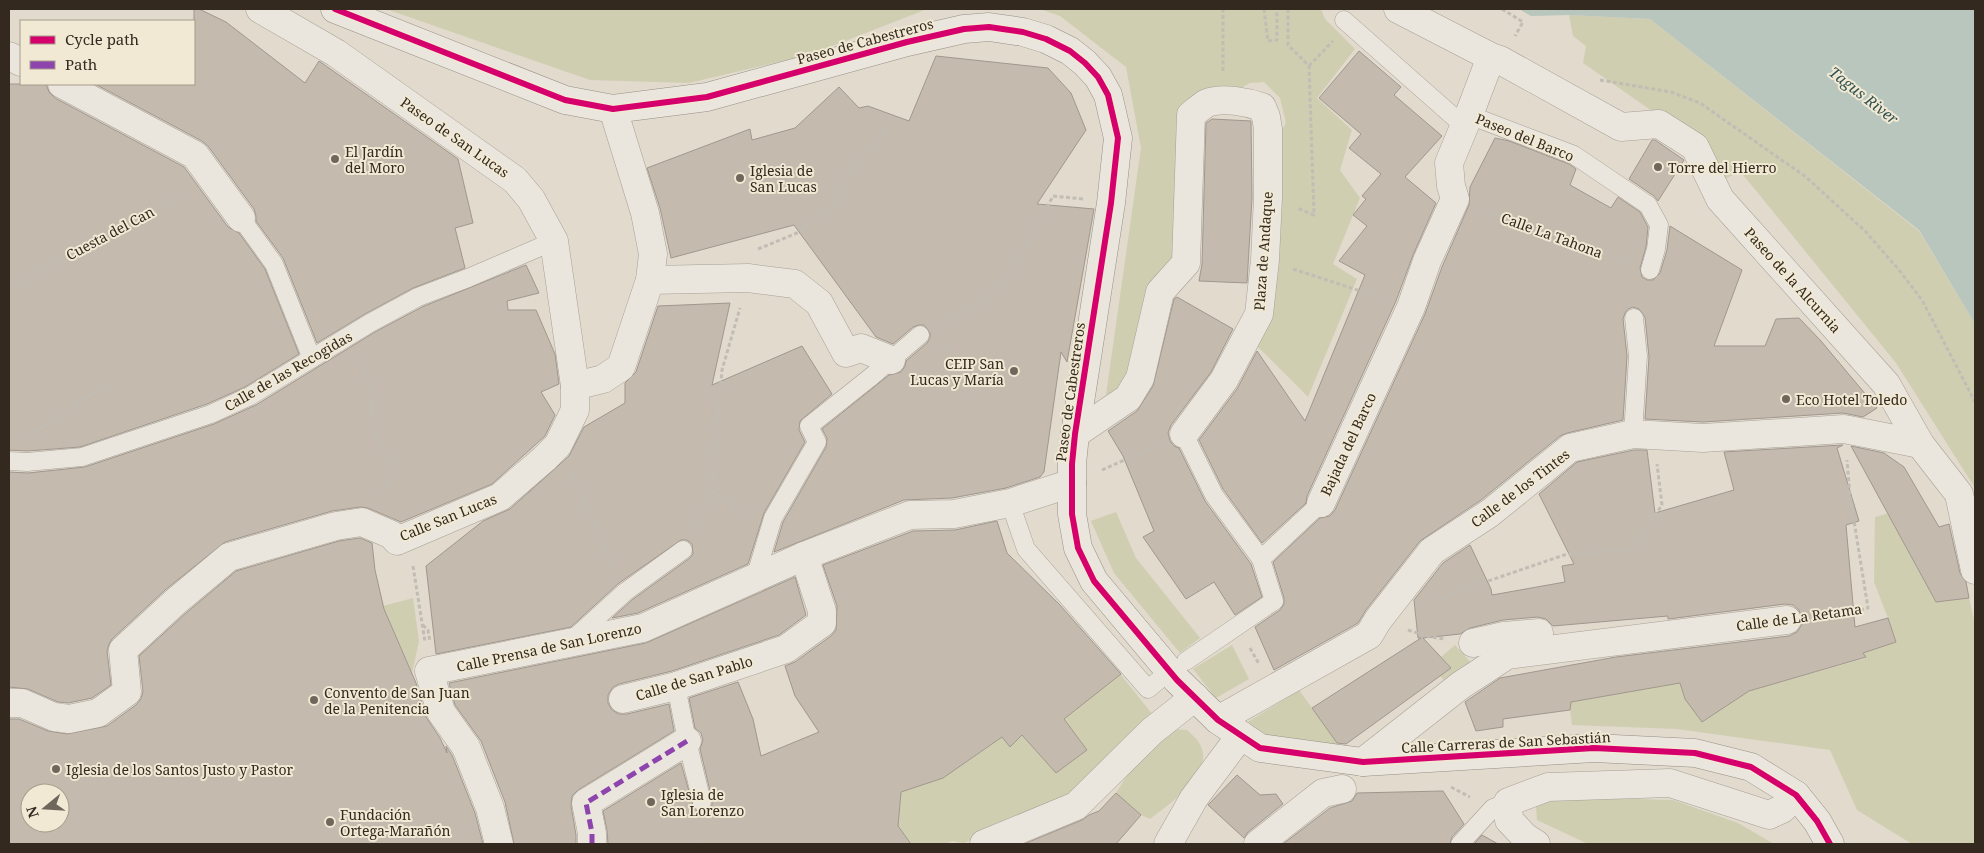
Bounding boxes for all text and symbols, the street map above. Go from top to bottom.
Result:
street label: Paseo de Cabestreros [795,14,935,68]
legend [20,20,195,85]
text: Cycle path [65,29,140,49]
text: Path [65,54,98,74]
water label: Tagus River [1825,62,1903,129]
street label: Paseo de San Lucas [397,92,513,182]
street label: Paseo del Barco [1473,109,1577,165]
place label: El Jardín del Moro [345,142,405,177]
marker: El Jardín del Moro [329,153,341,165]
place label: Torre del Hierro [1668,158,1777,177]
place label: Iglesia de San Lucas [750,161,817,196]
marker: Torre del Hierro [1652,161,1664,173]
marker: Iglesia de San Lucas [734,172,746,184]
street label: Plaza de Andaque [1249,191,1277,311]
street label: Cuesta del Can [63,202,157,264]
street label: Calle La Tahona [1499,208,1605,262]
street label: Paseo de la Alcurnia [1741,223,1845,337]
street label: Paseo de Cabestreros [1051,321,1089,463]
street label: Calle de las Recogidas [221,327,355,415]
place label: CEIP San Lucas y María [910,354,1004,389]
marker: CEIP San Lucas y María [1008,365,1020,377]
street label: Bajada del Barco [1316,389,1380,499]
place label: Eco Hotel Toledo [1796,390,1907,409]
marker: Eco Hotel Toledo [1780,393,1792,405]
street label: Calle de los Tintes [1467,445,1573,531]
street label: Calle San Lucas [397,489,499,545]
street label: Calle de La Retama [1735,599,1863,635]
street label: Calle Prensa de San Lorenzo [455,618,643,676]
street label: Calle de San Pablo [633,651,755,705]
place label: Convento de San Juan de la Penitencia [324,683,470,718]
marker: Convento de San Juan de la Penitencia [308,694,320,706]
street label: Calle Carreras de San Sebastián [1401,727,1611,757]
place label: Iglesia de los Santos Justo y Pastor [66,760,293,779]
marker: Iglesia de los Santos Justo y Pastor [50,763,62,775]
north arrow [20,783,70,833]
place label: Iglesia de San Lorenzo [661,785,744,820]
marker: Iglesia de San Lorenzo [645,796,657,808]
text: N [21,804,43,820]
place label: Fundación Ortega-Marañón [340,805,451,840]
marker: Fundación Ortega-Marañón [324,816,336,828]

